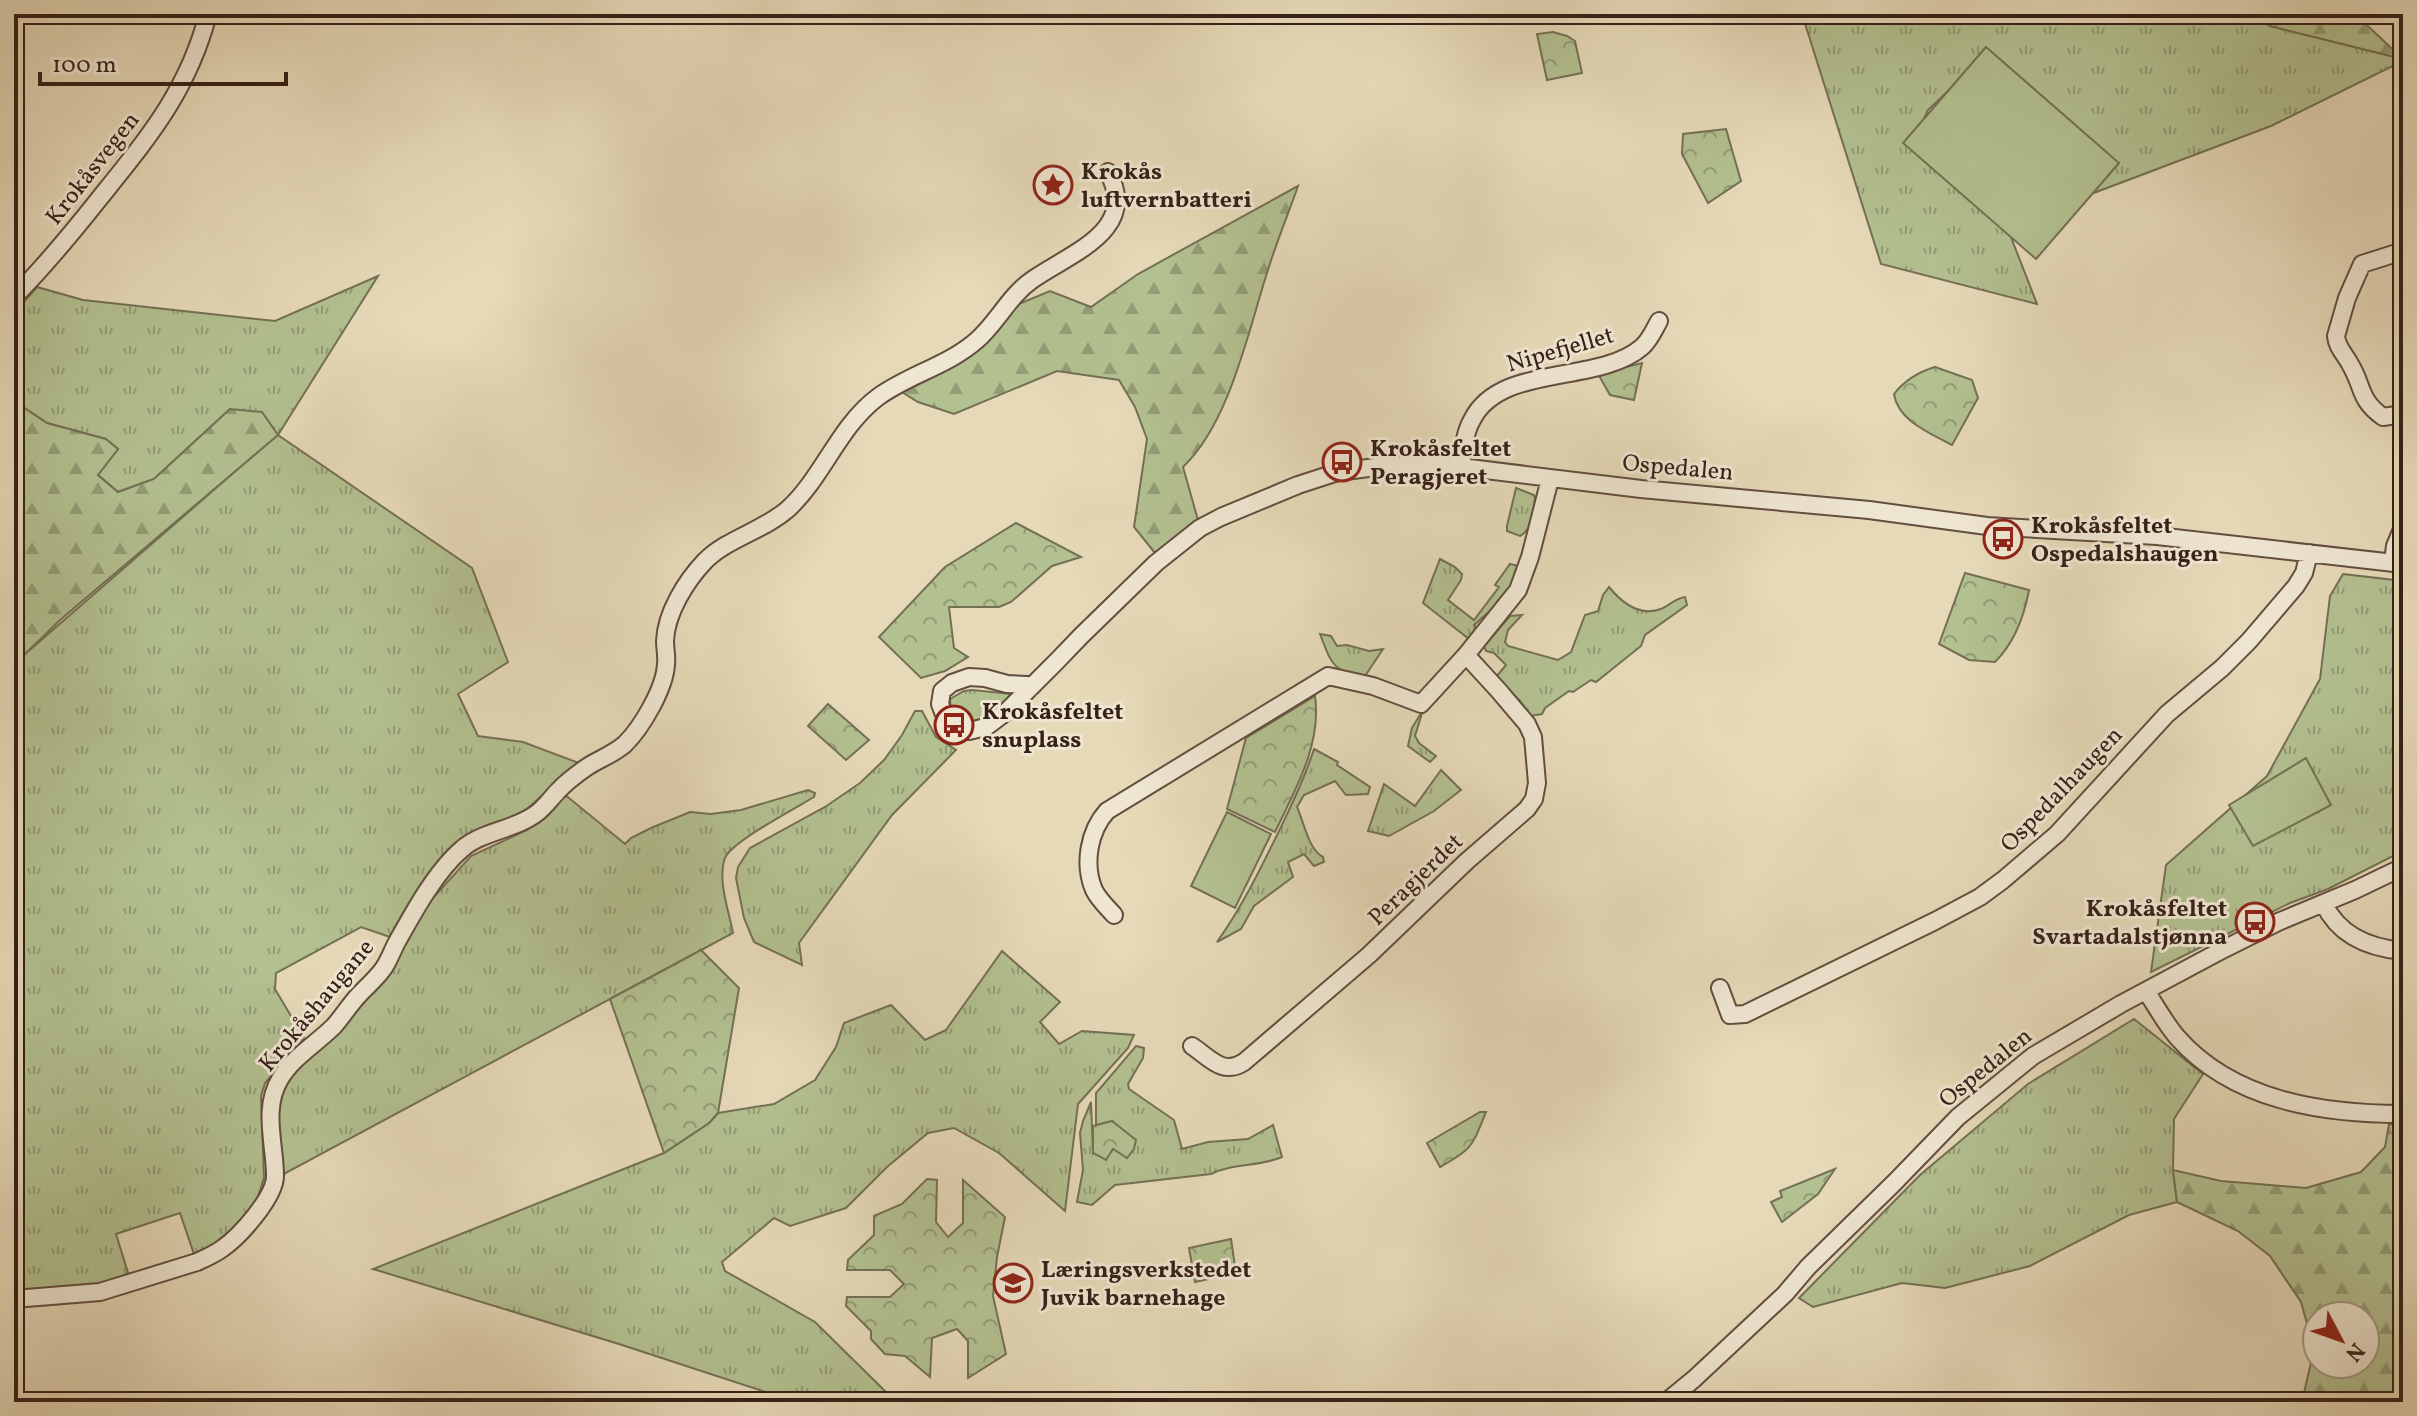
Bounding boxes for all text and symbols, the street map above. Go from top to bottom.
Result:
scale bar [40,36,286,86]
text: 100 m [52,49,117,83]
street label: Krokåsvegen [38,105,149,233]
place label: Krokås luftvernbatteri [1081,156,1252,218]
place icon: Krokås luftvernbatteri [1032,164,1074,206]
street label: Nipefjellet [1503,319,1618,382]
place label: Krokåsfeltet Peragjeret [1370,433,1511,495]
bus stop icon: Krokåsfeltet Peragjeret [1321,441,1363,483]
street label: Ospedalen [1621,447,1735,491]
place label: Krokåsfeltet Ospedalshaugen [2031,510,2219,572]
bus stop icon: Krokåsfeltet Ospedalshaugen [1982,518,2024,560]
place label: Krokåsfeltet snuplass [982,696,1123,758]
bus stop icon: Krokåsfeltet snuplass [933,704,975,746]
street label: Ospedalhaugen [1993,720,2131,861]
street label: Peragjerdet [1361,826,1472,935]
place label: Krokåsfeltet Svartadalstjønna [2032,893,2227,955]
bus stop icon: Krokåsfeltet Svartadalstjønna [2234,901,2276,943]
street label: Krokåshaugane [252,933,383,1080]
street label: Ospedalen [1932,1020,2040,1117]
place label: Læringsverkstedet Juvik barnehage [1040,1254,1251,1316]
school or university icon: Læringsverkstedet Juvik barnehage [992,1262,1034,1304]
north arrow [2301,1300,2381,1380]
text: N [2337,1335,2371,1368]

